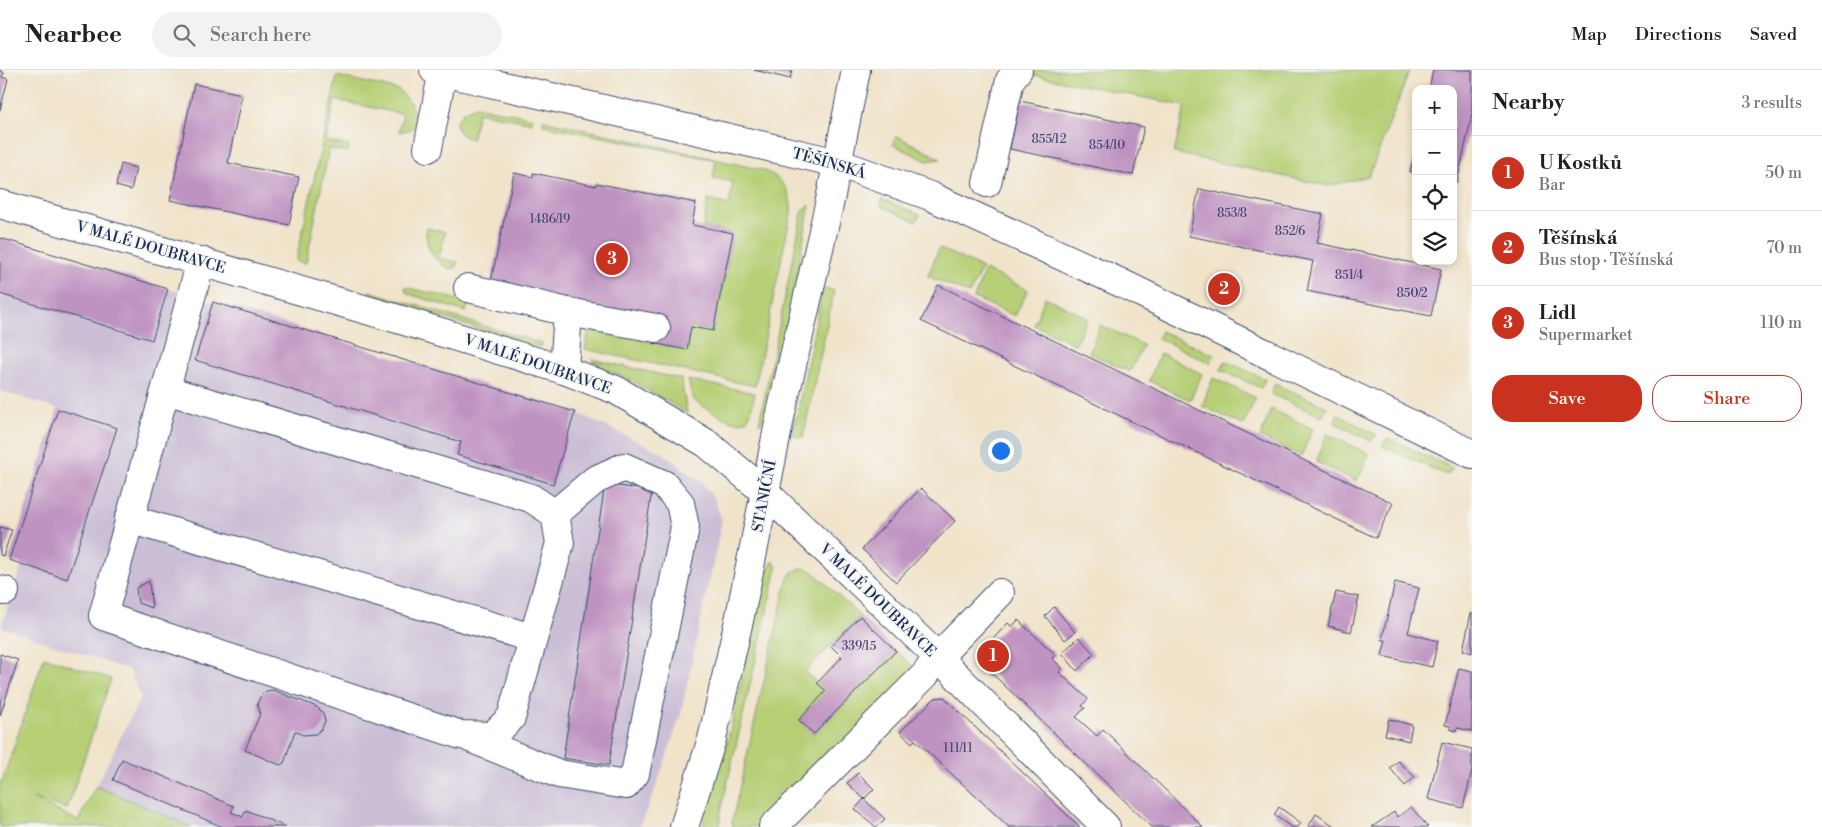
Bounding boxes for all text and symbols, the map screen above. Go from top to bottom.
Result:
search box [152,12,502,57]
text: Nearbee [25,20,122,50]
icon: search [170,21,198,49]
text: Search here [210,23,311,47]
text: Map [1571,23,1607,46]
text: Directions [1635,23,1722,46]
text: Saved [1750,23,1797,46]
map controls [1412,85,1457,265]
button: + [1412,85,1457,130]
text: Nearby [1492,90,1565,116]
text: 3 results [1741,93,1802,113]
button: − [1412,130,1457,175]
house number: 855/12 [1031,132,1067,147]
house number: 854/10 [1089,138,1125,153]
street label: TĚŠÍNSKÁ [790,143,869,183]
text: U Kostků [1539,151,1622,175]
text: 1 [1504,163,1512,183]
text: 50 m [1765,163,1802,183]
button: locate [1412,175,1457,220]
text: Bar [1539,175,1565,195]
house number: 853/8 [1217,206,1247,221]
house number: 1486/19 [530,212,570,227]
street label: V MALÉ DOUBRAVCE [73,216,228,278]
button: layers [1412,220,1457,265]
house number: 852/6 [1275,224,1305,239]
text: Těšínská [1539,226,1617,250]
text: 2 [1503,238,1513,258]
text: 70 m [1766,238,1802,258]
pin: 3 [596,240,628,278]
text: Bus stop · Těšínská [1539,250,1673,270]
house number: 851/4 [1335,268,1363,283]
pin: 2 [1208,270,1240,308]
house number: 850/2 [1396,286,1428,301]
text: Lidl [1539,301,1576,325]
text: 3 [1503,313,1513,333]
text: 110 m [1760,313,1802,333]
text: Supermarket [1539,325,1633,345]
street label: V MALÉ DOUBRAVCE [461,329,614,399]
button: Save [1492,375,1642,422]
button: Share [1652,375,1802,422]
your location [988,438,1014,464]
street label: STANIČNÍ [747,458,781,534]
street label: V MALÉ DOUBRAVCE [815,538,941,661]
pin: 1 [977,637,1009,675]
house number: 339/15 [842,639,877,654]
house number: 111/11 [943,741,973,756]

